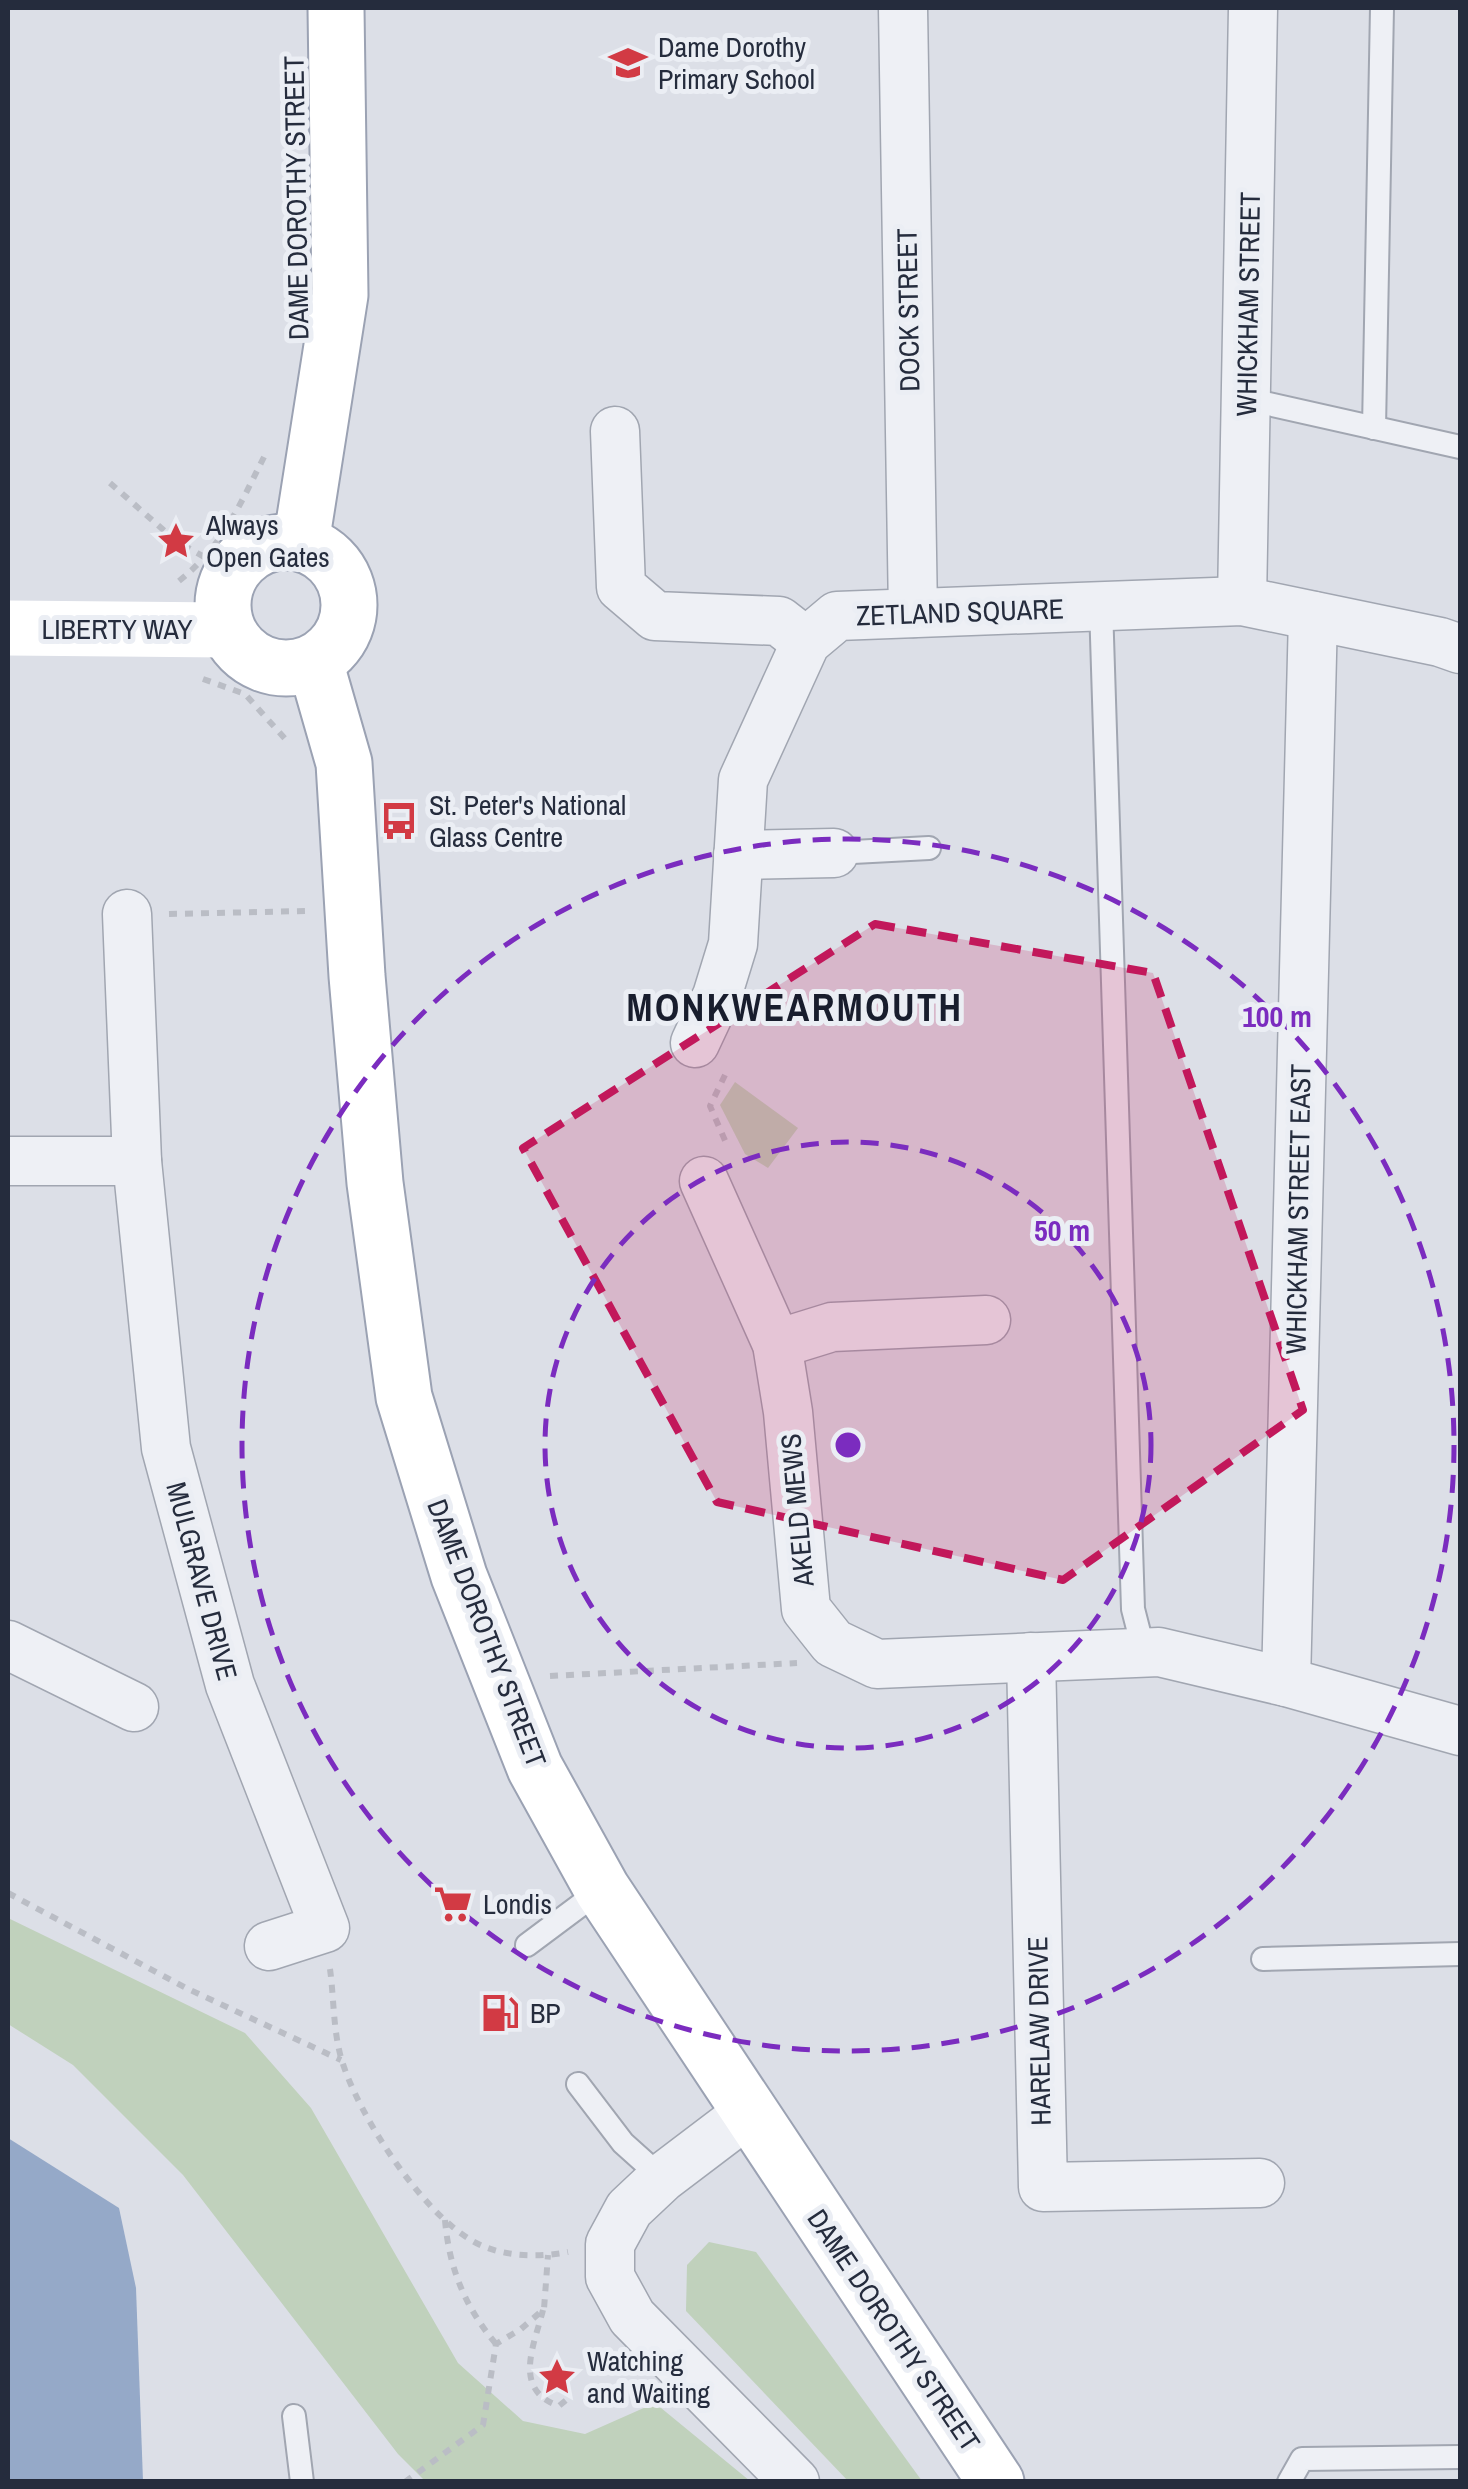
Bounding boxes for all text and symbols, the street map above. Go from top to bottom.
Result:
place label: Dame Dorothy Primary School [658,28,815,98]
school or university icon: Dame Dorothy Primary School [607,42,649,84]
street label: DAME DOROTHY STREET [275,56,317,340]
street label: WHICKHAM STREET [1227,191,1269,417]
street label: DOCK STREET [888,228,928,392]
place label: Always Open Gates [205,506,330,576]
place icon: Always Open Gates [155,520,197,562]
street label: ZETLAND SQUARE [855,589,1065,635]
street label: LIBERTY WAY [41,610,193,648]
place label: St. Peter's National Glass Centre [429,786,626,856]
bus stop icon: St. Peter's National Glass Centre [378,800,420,842]
district label: MONKWEARMOUTH [626,982,964,1033]
text: 100 m [1242,996,1312,1036]
street label: WHICKHAM STREET EAST [1276,1063,1320,1355]
text: 50 m [1034,1210,1090,1250]
centre of rings [830,1427,866,1463]
street label: AKELD MEWS [771,1432,823,1589]
street label: MULGRAVE DRIVE [157,1478,247,1684]
street label: DAME DOROTHY STREET [418,1494,556,1772]
supermarket icon: Londis [432,1883,474,1925]
place label: Londis [483,1885,552,1923]
street label: HARELAW DRIVE [1018,1936,1060,2126]
fuel station icon: BP [479,1992,521,2034]
place label: BP [530,1994,561,2032]
street label: DAME DOROTHY STREET [799,2202,989,2458]
place label: Watching and Waiting [587,2342,710,2412]
place icon: Watching and Waiting [536,2356,578,2398]

